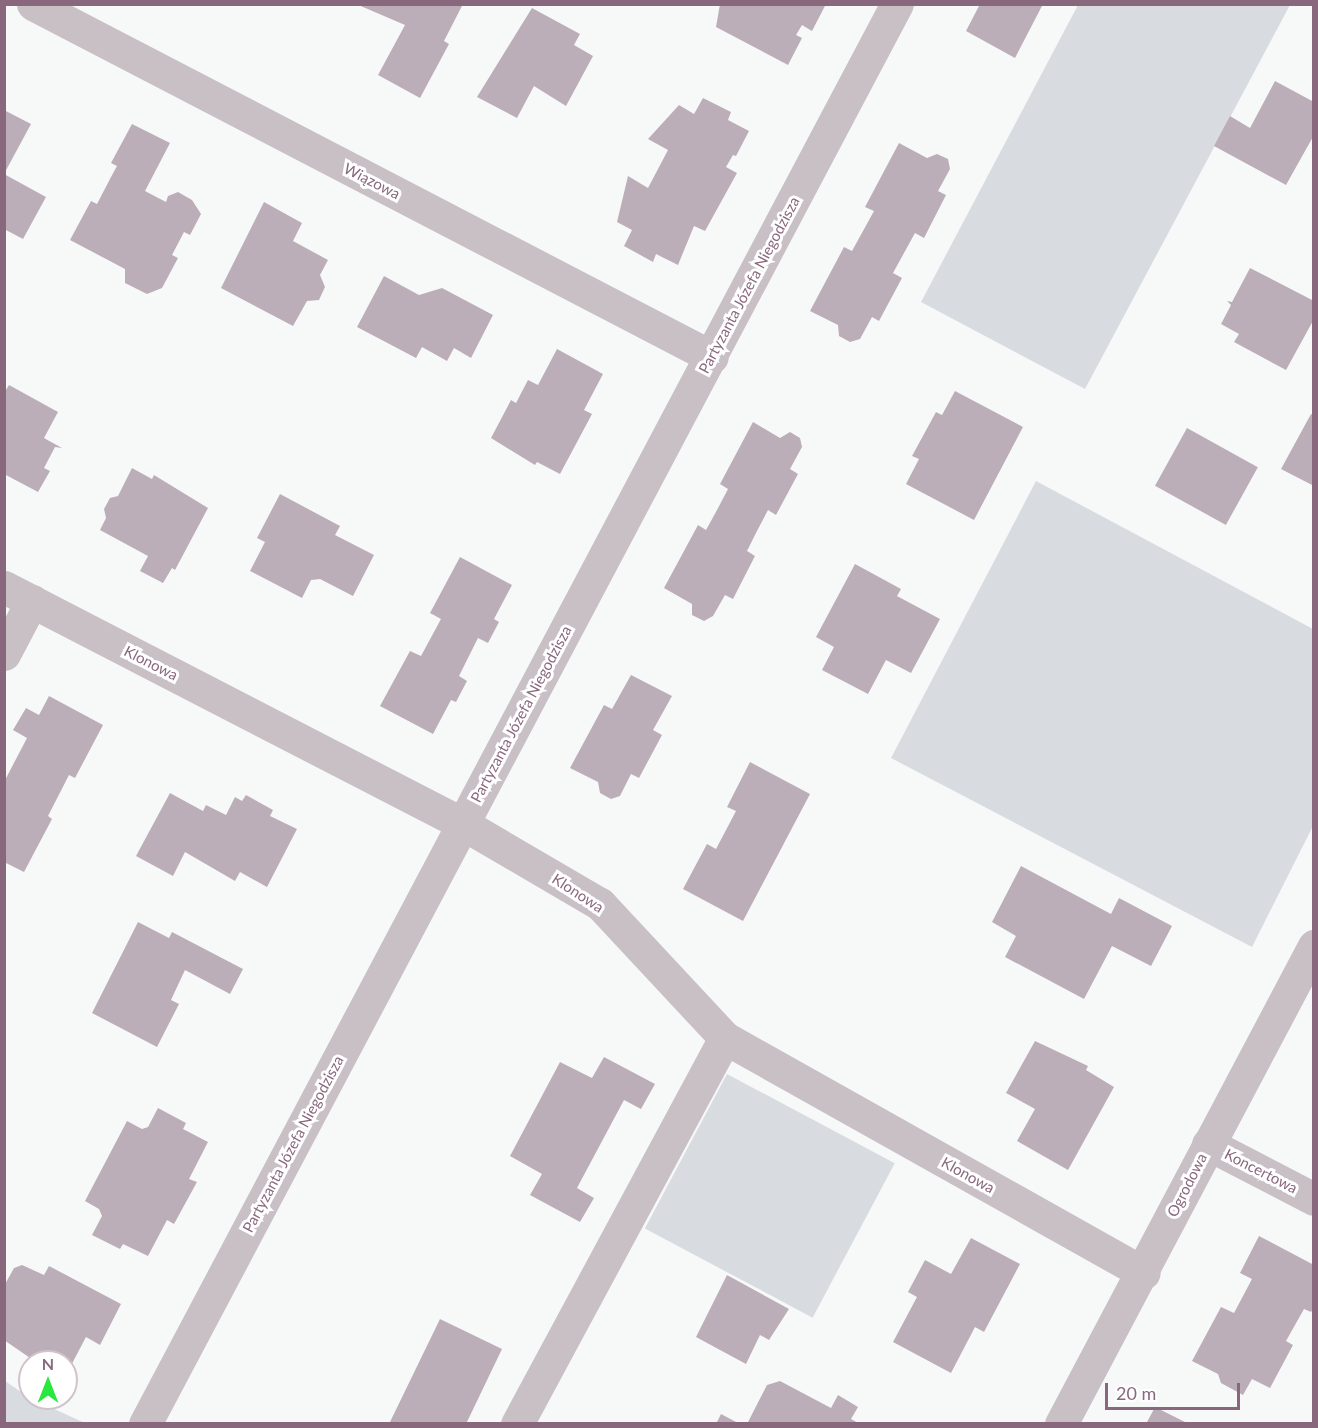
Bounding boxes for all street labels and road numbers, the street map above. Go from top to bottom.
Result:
street label: Wiązowa [341,159,403,203]
street label: Partyzanta Józefa Niegodzisza [695,193,803,377]
street label: Partyzanta Józefa Niegodzisza [467,622,575,806]
street label: Klonowa [121,642,181,684]
street label: Klonowa [549,870,607,916]
street label: Partyzanta Józefa Niegodzisza [239,1052,347,1236]
street label: Koncertowa [1221,1145,1301,1197]
street label: Ogrodowa [1163,1150,1211,1220]
street label: Klonowa [938,1153,998,1197]

